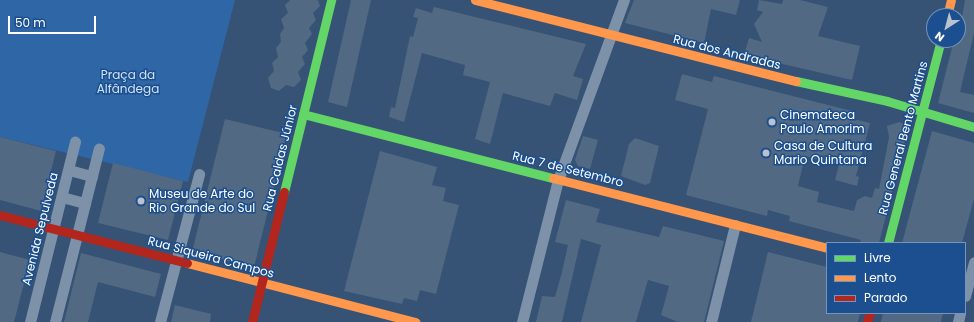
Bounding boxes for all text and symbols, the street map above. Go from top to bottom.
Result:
scale bar [10,8,98,34]
north arrow [926,8,966,48]
text: 50 m [15,14,46,31]
text: N [931,28,948,46]
street label: Rua dos Andradas [672,32,782,72]
street label: Rua General Bento Martins [875,59,931,217]
park label: Praça da Alfândega [97,68,159,96]
street label: Rua Caldas Júnior [260,103,300,213]
place label: Cinemateca Paulo Amorim [780,108,864,136]
marker: Cinemateca Paulo Amorim [767,117,777,127]
place label: Casa de Cultura Mario Quintana [774,139,872,167]
street label: Rua 7 de Setembro [511,148,625,190]
marker: Casa de Cultura Mario Quintana [761,148,771,158]
street label: Avenida Sepulveda [19,171,61,287]
place label: Museu de Arte do Rio Grande do Sul [149,187,255,215]
marker: Museu de Arte do Rio Grande do Sul [136,196,146,206]
street label: Rua Siqueira Campos [146,233,276,281]
legend [826,242,966,314]
text: Livre [864,249,891,266]
text: Lento [864,269,896,286]
text: Parado [864,289,907,306]

